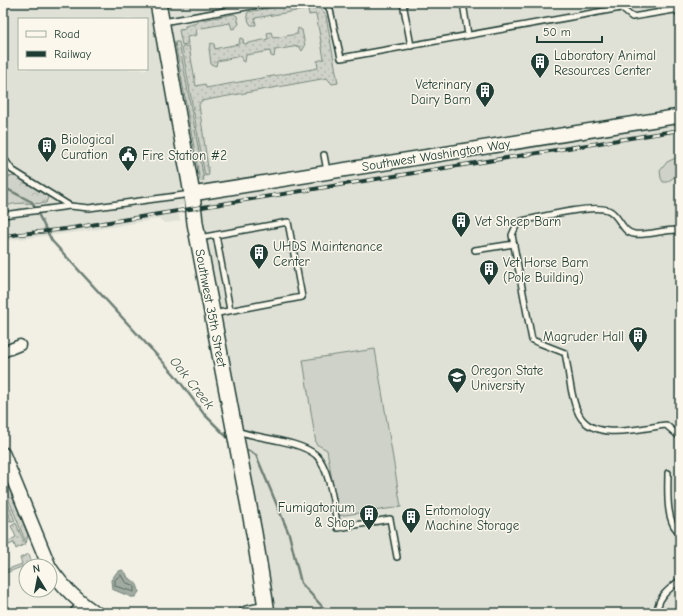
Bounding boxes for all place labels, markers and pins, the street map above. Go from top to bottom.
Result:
place label: Laboratory Animal Resources Center [554,48,656,78]
building icon: Laboratory Animal Resources Center [529,51,551,79]
place label: Veterinary Dairy Barn [411,77,471,107]
building icon: Veterinary Dairy Barn [474,80,496,108]
place label: Biological Curation [61,132,114,162]
building icon: Biological Curation [36,135,58,163]
public building icon: Fire Station #2 [117,144,139,172]
place label: Fire Station #2 [142,148,227,163]
building icon: Vet Sheep Barn [450,210,472,238]
place label: Vet Sheep Barn [475,214,561,229]
place label: UHDS Maintenance Center [273,239,383,269]
building icon: UHDS Maintenance Center [248,242,270,270]
place label: Vet Horse Barn (Pole Building) [503,255,589,285]
building icon: Vet Horse Barn (Pole Building) [478,258,500,286]
building icon: Magruder Hall [627,325,649,353]
place label: Magruder Hall [543,329,624,344]
place label: Oregon State University [471,363,544,393]
school or university icon: Oregon State University [446,366,468,394]
place label: Fumigatorium & Shop [278,500,355,530]
building icon: Fumigatorium & Shop [358,503,380,531]
place label: Entomology Machine Storage [425,503,520,533]
building icon: Entomology Machine Storage [400,506,422,534]

